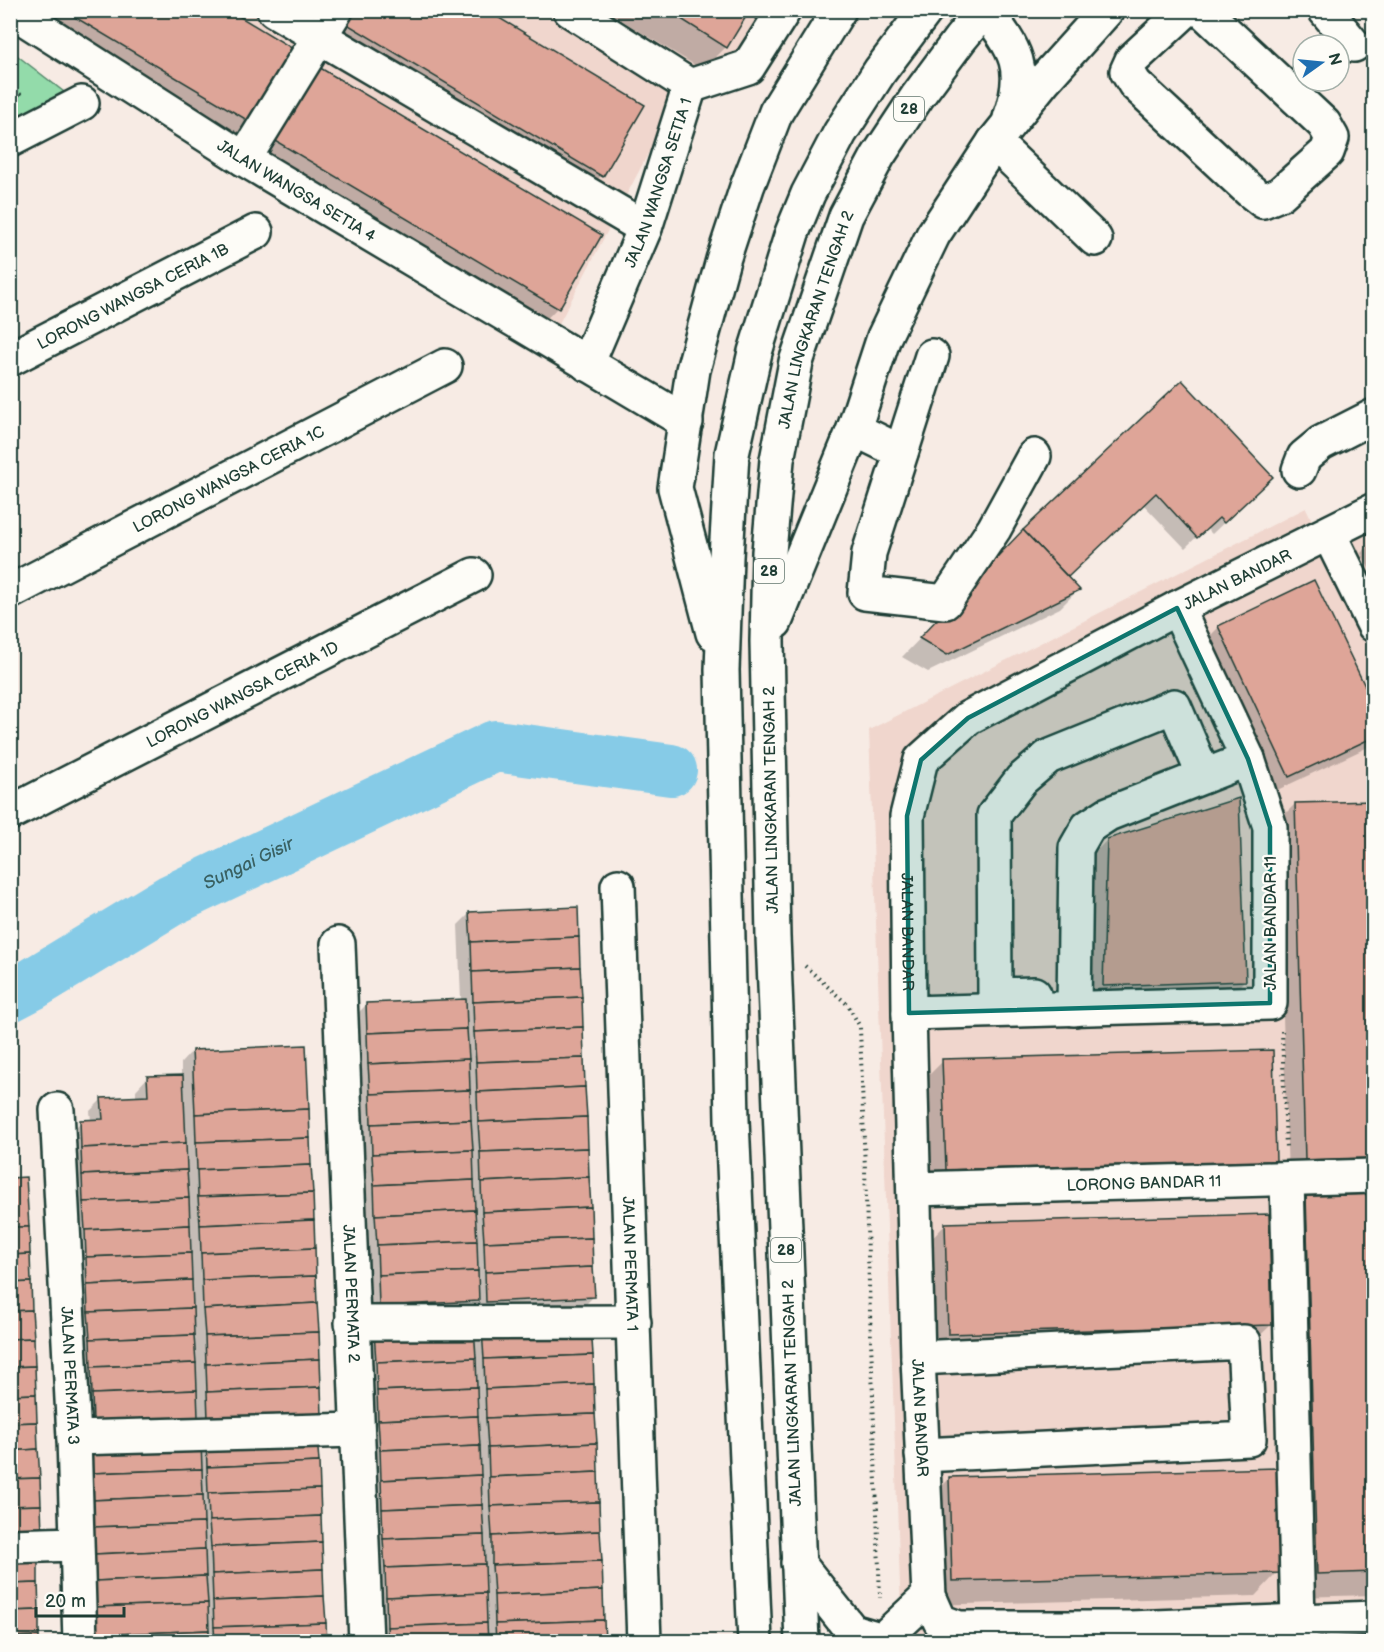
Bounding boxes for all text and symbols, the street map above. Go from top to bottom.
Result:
north arrow [1291,33,1351,93]
text: N [1323,51,1345,68]
street label: JALAN WANGSA SETIA 1 [621,96,697,271]
road number: 28 [894,97,924,121]
street label: JALAN WANGSA SETIA 4 [213,136,379,246]
street label: JALAN LINGKARAN TENGAH 2 [775,207,859,430]
street label: LORONG WANGSA CERIA 1B [34,240,232,354]
street label: LORONG WANGSA CERIA 1C [130,422,328,538]
street label: JALAN BANDAR [1181,546,1295,615]
road number: 28 [754,559,784,583]
street label: LORONG WANGSA CERIA 1D [144,638,342,752]
street label: JALAN LINGKARAN TENGAH 2 [760,686,783,914]
water label: Sungai Gisir [200,833,298,894]
street label: JALAN BANDAR 11 [1262,856,1281,990]
street label: JALAN BANDAR [897,873,917,991]
street label: LORONG BANDAR 11 [1066,1172,1222,1196]
street label: JALAN PERMATA 1 [618,1196,641,1332]
street label: JALAN PERMATA 2 [338,1224,363,1364]
road number: 28 [771,1238,801,1262]
street label: JALAN LINGKARAN TENGAH 2 [779,1279,806,1507]
street label: JALAN PERMATA 3 [56,1306,82,1445]
street label: JALAN BANDAR [907,1359,931,1477]
scale bar [36,1580,124,1618]
text: 20 m [45,1591,86,1612]

